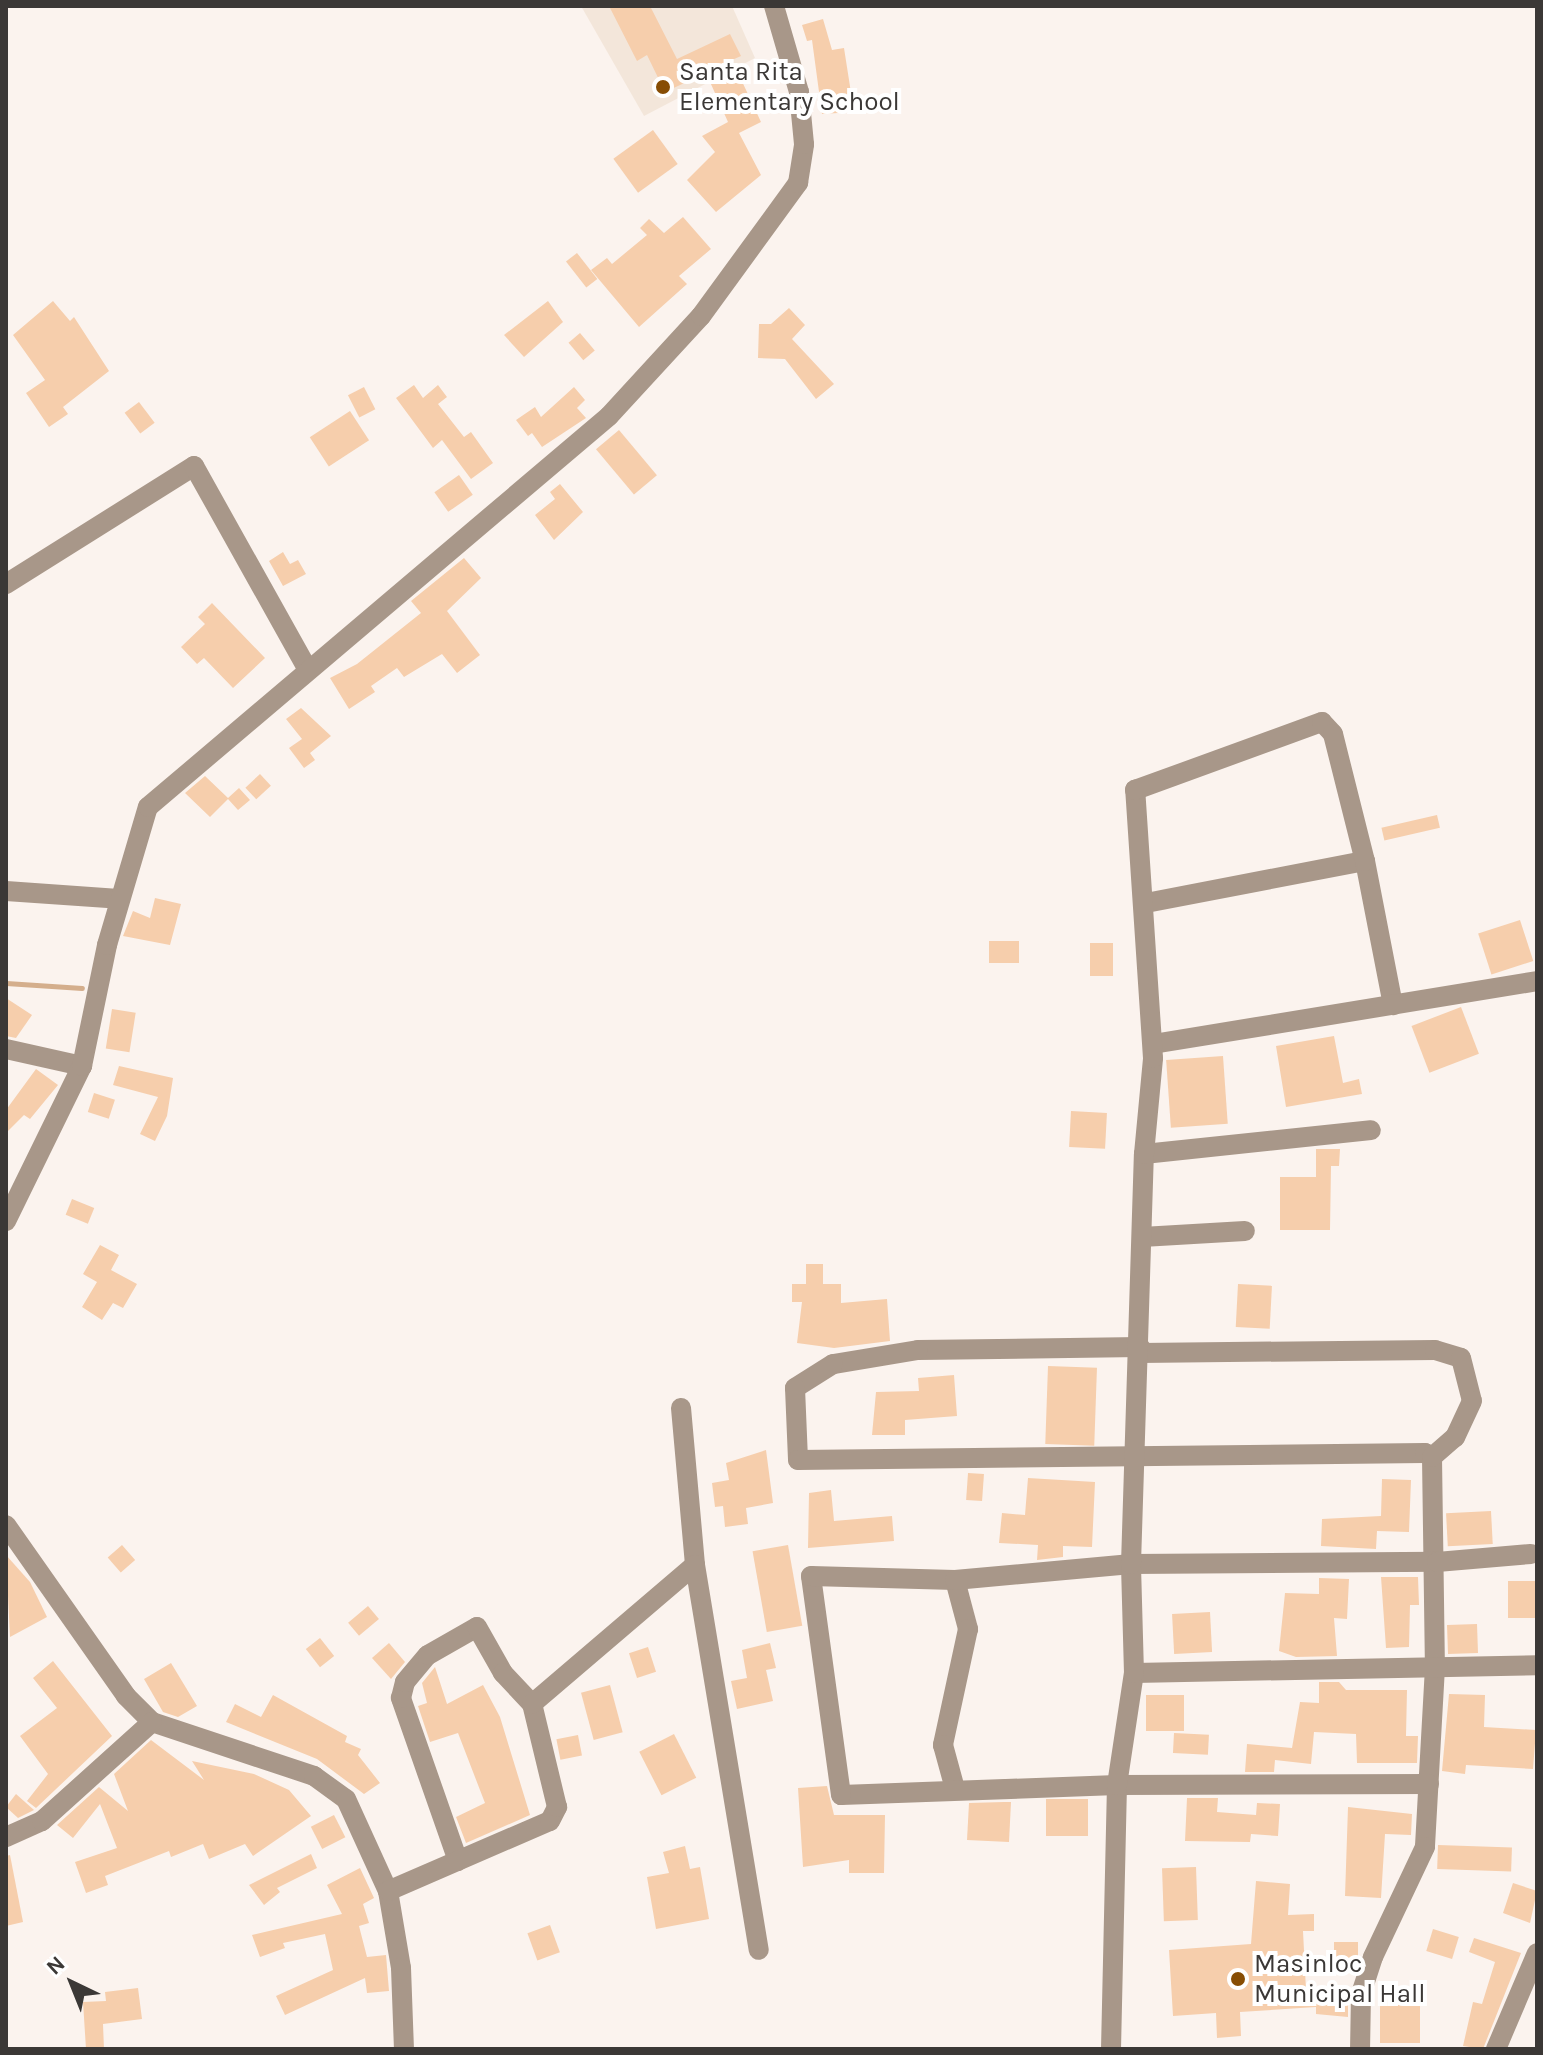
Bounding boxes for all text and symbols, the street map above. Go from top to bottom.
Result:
place label: Santa Rita Elementary School [679,56,900,118]
marker: Santa Rita Elementary School [654,78,672,96]
north arrow [32,1943,112,2023]
place label: Masinloc Municipal Hall [1254,1948,1426,2010]
text: N [41,1951,70,1980]
marker: Masinloc Municipal Hall [1229,1970,1247,1988]

